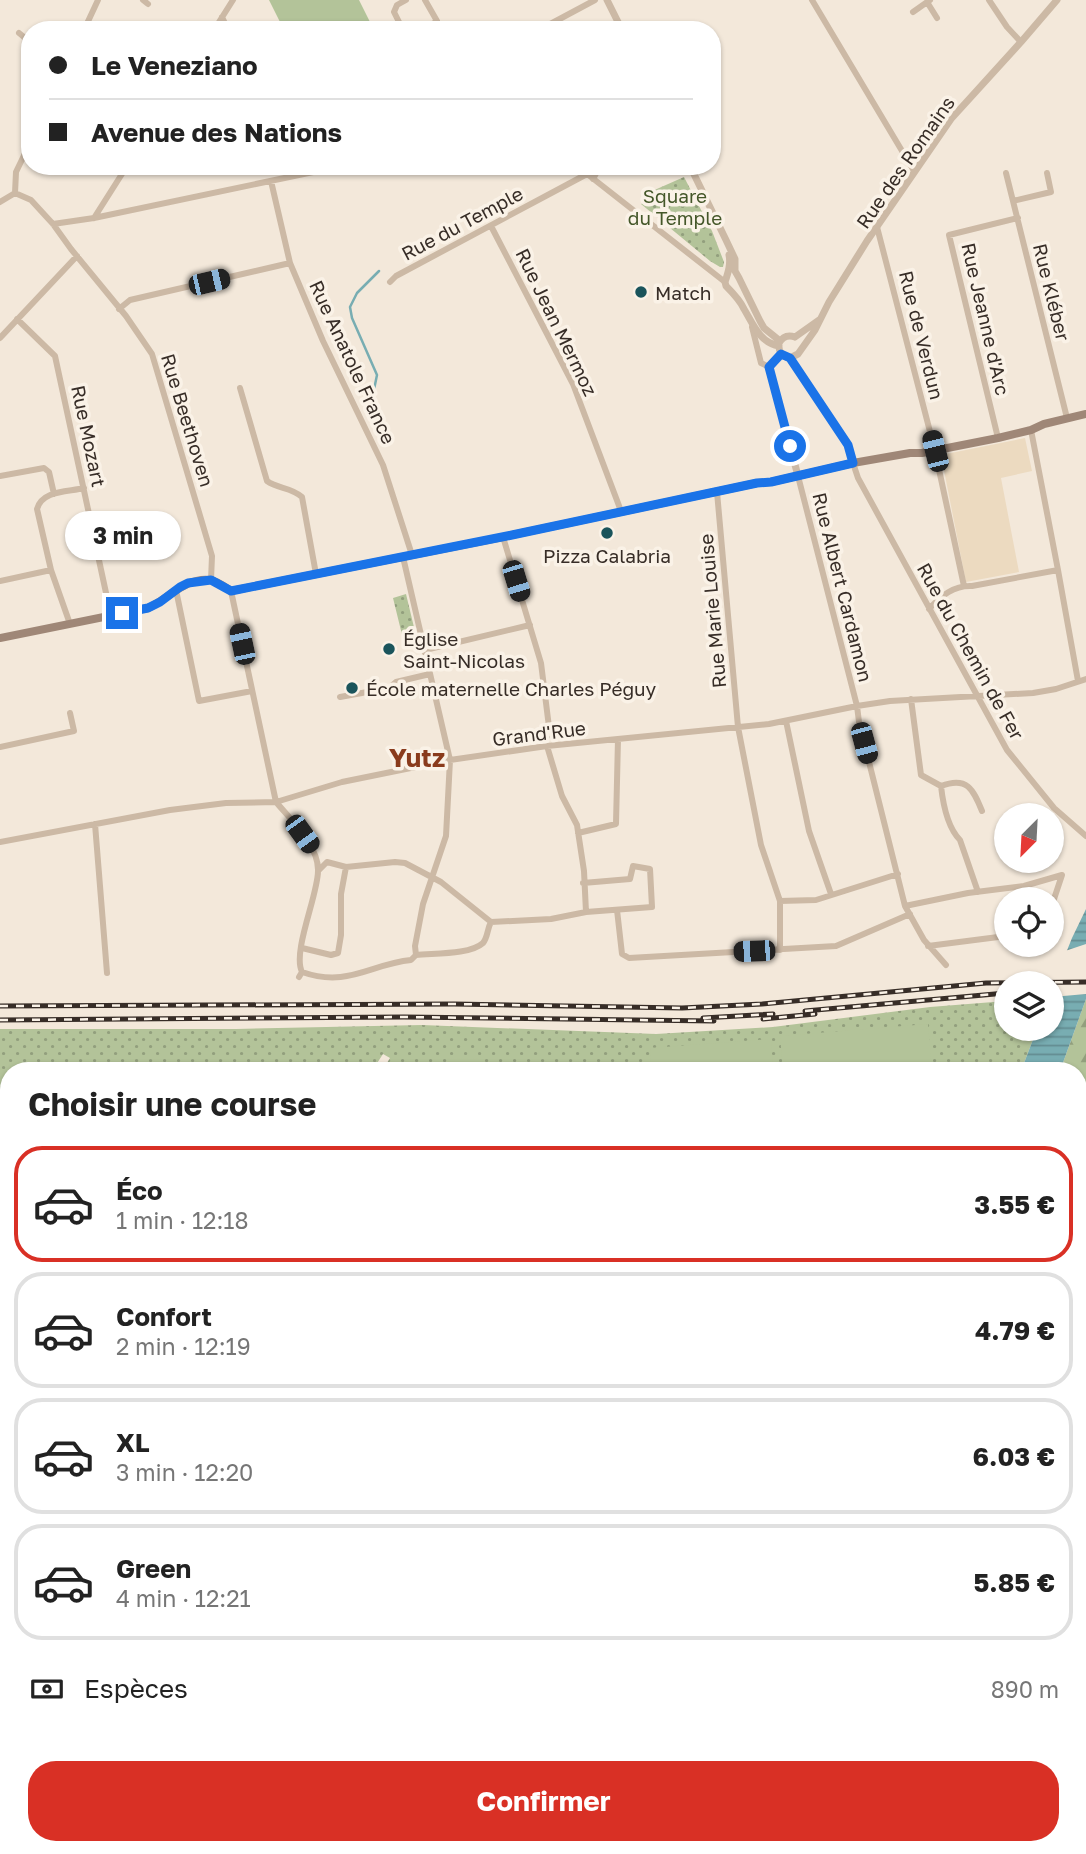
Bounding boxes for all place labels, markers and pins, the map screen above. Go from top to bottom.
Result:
place label: Match [655,281,712,304]
marker: Match [633,284,649,300]
marker: Pizza Calabria [599,525,615,541]
place label: Pizza Calabria [543,544,671,567]
place label: Église Saint-Nicolas [403,627,525,672]
marker: Église Saint-Nicolas [381,641,397,657]
place label: École maternelle Charles Péguy [366,677,657,700]
marker: École maternelle Charles Péguy [344,680,360,696]

